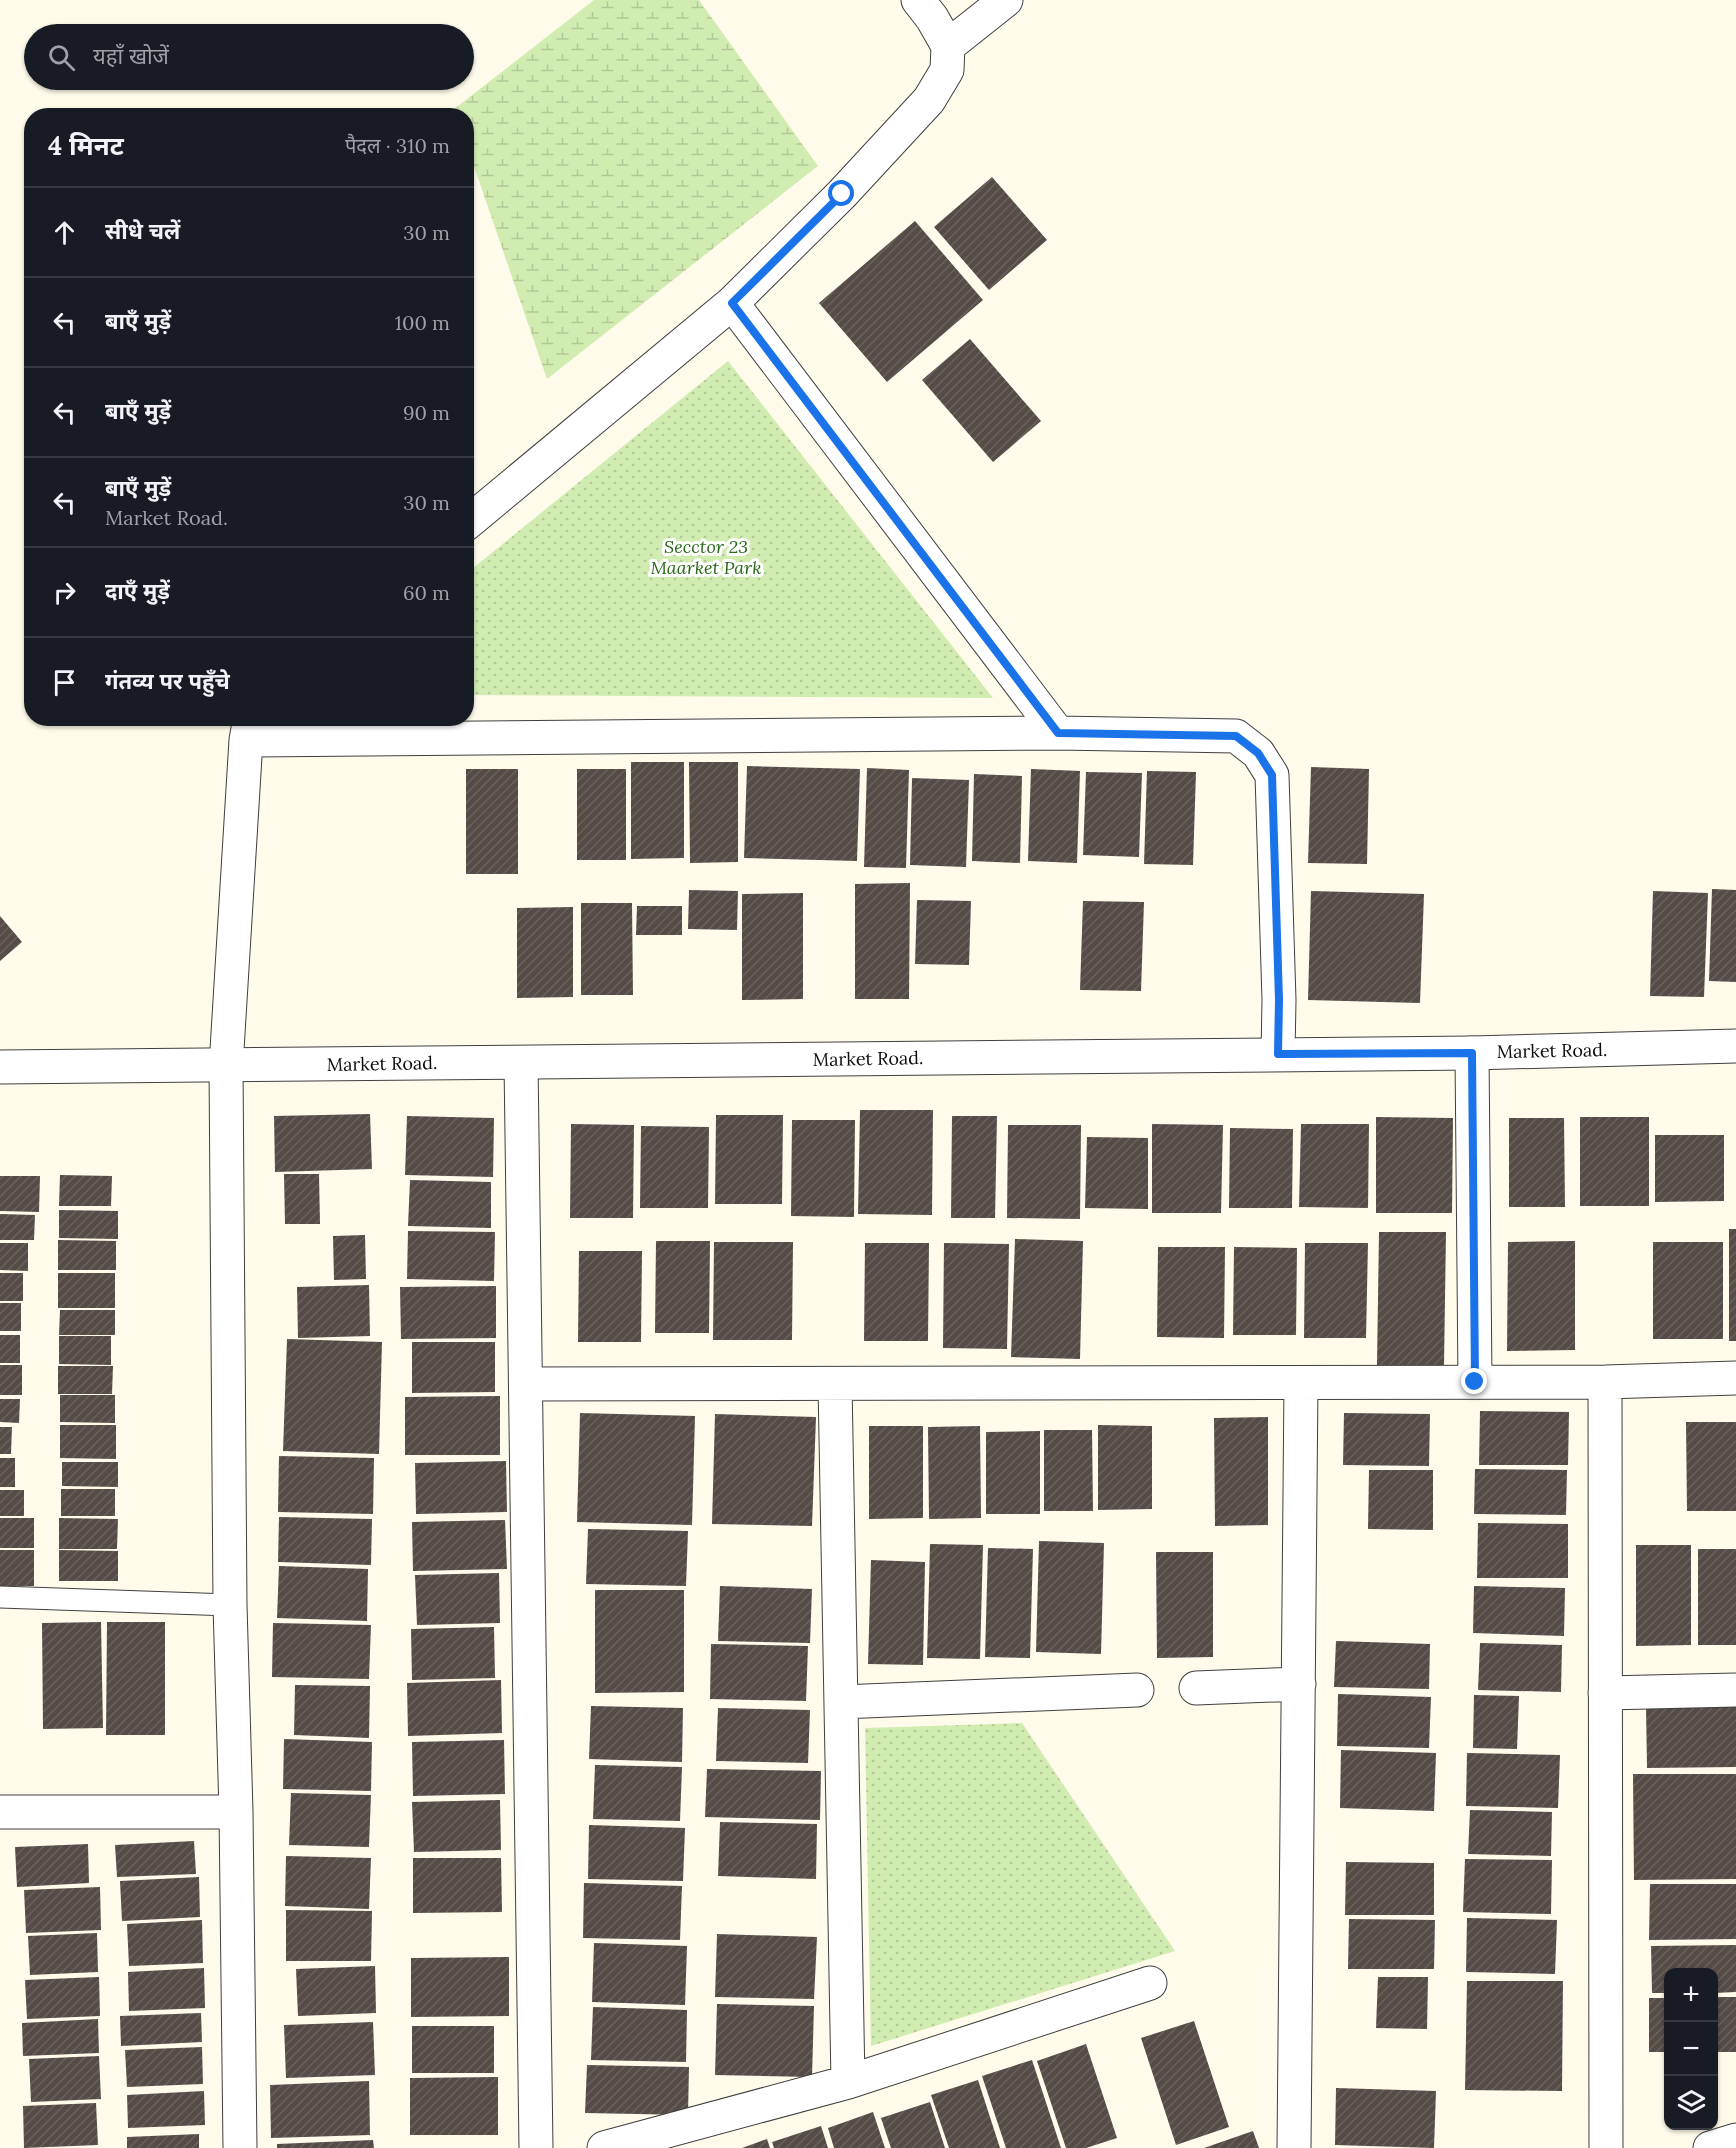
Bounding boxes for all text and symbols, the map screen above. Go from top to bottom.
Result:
search box [24,24,474,90]
icon: search [45,41,78,74]
text: यहाँ खोजें [93,42,169,70]
text: 4 मिनट [48,129,124,162]
text: पैदल · 310 m [345,133,450,158]
route start [828,180,854,206]
icon: ahead [48,216,81,249]
text: सीधे चलें [105,217,180,245]
text: 30 m [403,220,450,245]
icon: left [48,306,81,339]
text: बाएँ मुड़ें [105,307,171,335]
text: 100 m [395,310,450,335]
icon: left [48,396,81,429]
text: बाएँ मुड़ें [105,397,171,425]
text: 90 m [403,400,450,425]
text: बाएँ मुड़ें [105,474,171,502]
icon: left [48,486,81,519]
text: 30 m [403,490,450,515]
text: Market Road. [105,505,228,530]
park label: Secctor 23 Maarket Park [650,535,762,579]
icon: right [48,576,81,609]
text: दाएँ मुड़ें [105,577,170,605]
text: 60 m [403,580,450,605]
icon: arrive [48,666,81,699]
text: गंतव्य पर पहुँचे [105,667,230,695]
street label: Market Road. [1497,1038,1607,1063]
street label: Market Road. [813,1046,923,1071]
street label: Market Road. [327,1051,437,1076]
route end [1461,1368,1487,1394]
map controls [1664,1968,1718,2130]
button: + [1664,1968,1718,2022]
button: − [1664,2022,1718,2076]
button: layers [1664,2076,1718,2130]

